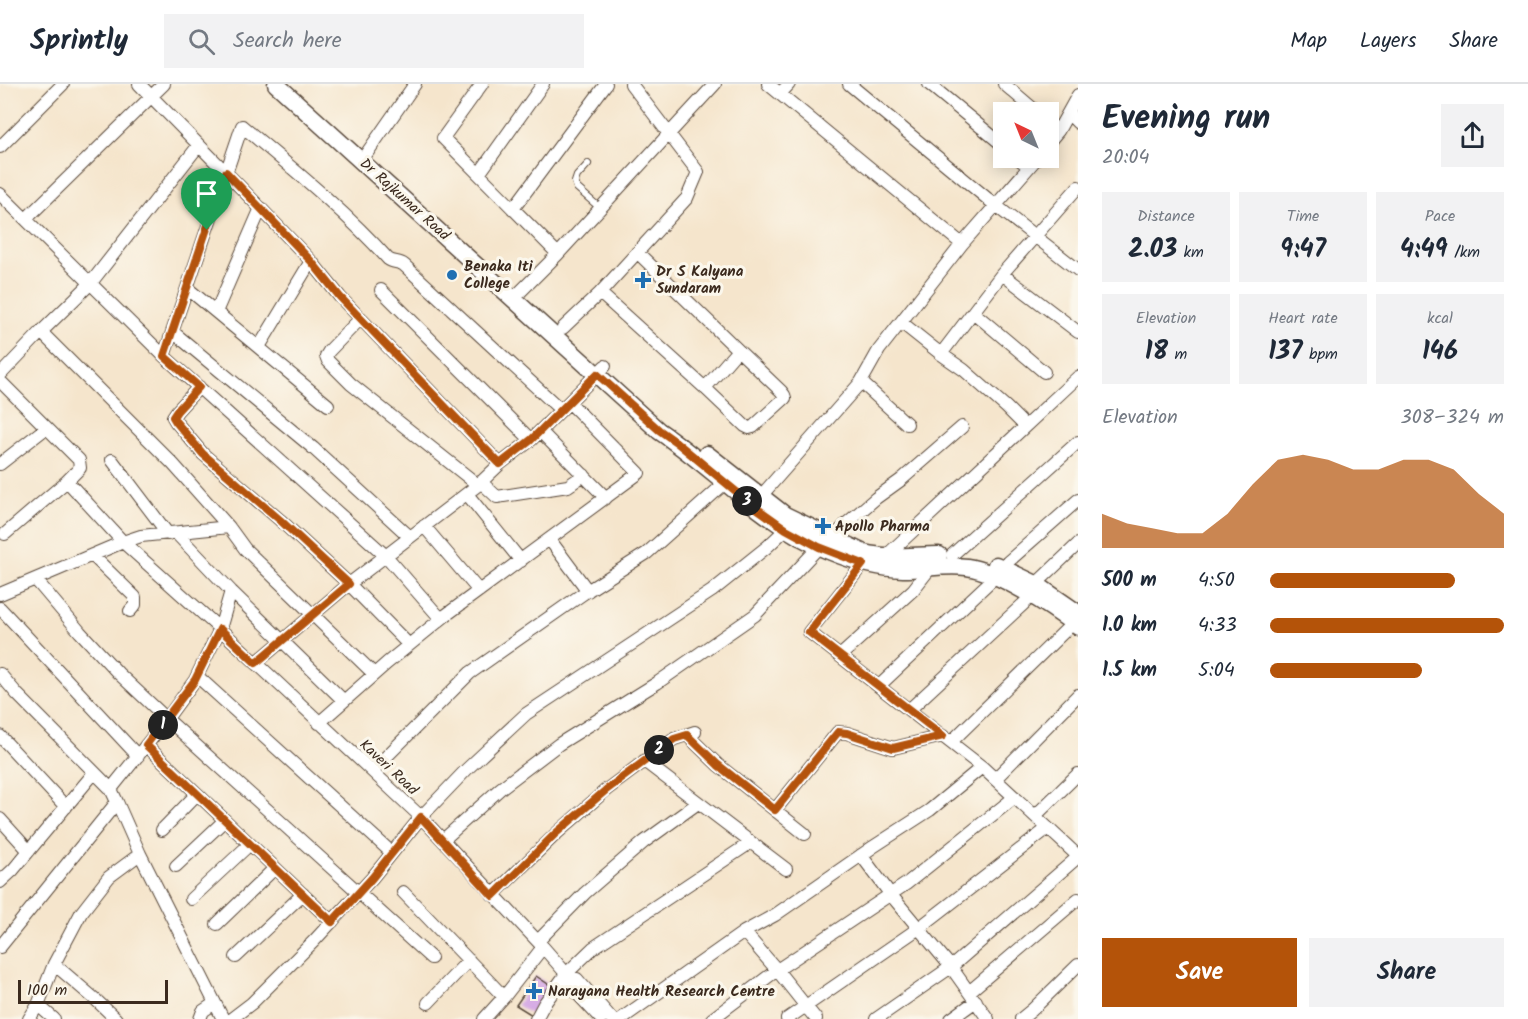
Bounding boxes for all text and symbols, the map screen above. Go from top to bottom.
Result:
search box [164,14,584,68]
text: Sprintly [30,19,128,64]
text: Search here [233,24,342,59]
icon: search [185,25,218,58]
text: Map [1290,25,1327,58]
text: Layers [1360,25,1416,58]
text: Share [1449,25,1498,58]
text: Evening run [1102,93,1270,146]
north arrow [993,102,1059,168]
map controls [993,102,1059,168]
button: share [1441,104,1504,167]
text: 20:04 [1102,142,1150,174]
street label: Dr Rajkumar Road [354,153,455,247]
pin [181,168,232,230]
icon: arrive [190,177,223,210]
text: Distance [1137,204,1195,229]
text: Time [1287,204,1319,229]
text: Pace [1425,204,1455,229]
text: 2.03 [1128,229,1177,271]
text: 9:47 [1280,229,1326,271]
text: 4:49 [1400,229,1448,271]
text: km [1177,240,1204,265]
text: /km [1448,240,1480,265]
place label: Benaka Iti College [464,255,534,296]
place label: Dr S Kalyana Sundaram [656,260,744,301]
marker: Benaka Iti College [445,268,459,282]
marker: Dr S Kalyana Sundaram [634,271,652,289]
text: Elevation [1136,306,1196,331]
text: Heart rate [1268,306,1338,331]
text: kcal [1427,306,1453,331]
text: 18 [1145,331,1168,373]
text: 137 [1268,331,1303,373]
text: 146 [1422,331,1458,373]
text: m [1168,342,1187,367]
text: bpm [1303,342,1338,367]
text: Elevation [1102,402,1178,434]
text: 308–324 m [1400,402,1504,434]
pin: 3 [732,486,762,516]
text: 3 [743,488,751,513]
place label: Apollo Pharma [835,515,930,539]
marker: Apollo Pharma [816,519,830,533]
text: 500 m [1102,565,1157,597]
text: 4:50 [1198,565,1235,597]
text: 1.0 km [1102,610,1157,642]
text: 4:33 [1198,610,1237,642]
text: 1.5 km [1102,655,1157,687]
text: 5:04 [1198,655,1235,687]
pin: 1 [148,710,178,740]
text: 1 [161,712,165,737]
street label: Kaveri Road [353,734,424,802]
pin: 2 [644,735,674,765]
text: 2 [654,737,664,762]
button: Save [1102,938,1297,1007]
button: Share [1309,938,1504,1007]
scale bar [18,977,168,1004]
text: 100 m [27,978,67,1003]
place label: Narayana Health Research Centre [548,980,775,1004]
marker: Narayana Health Research Centre [525,982,543,1000]

